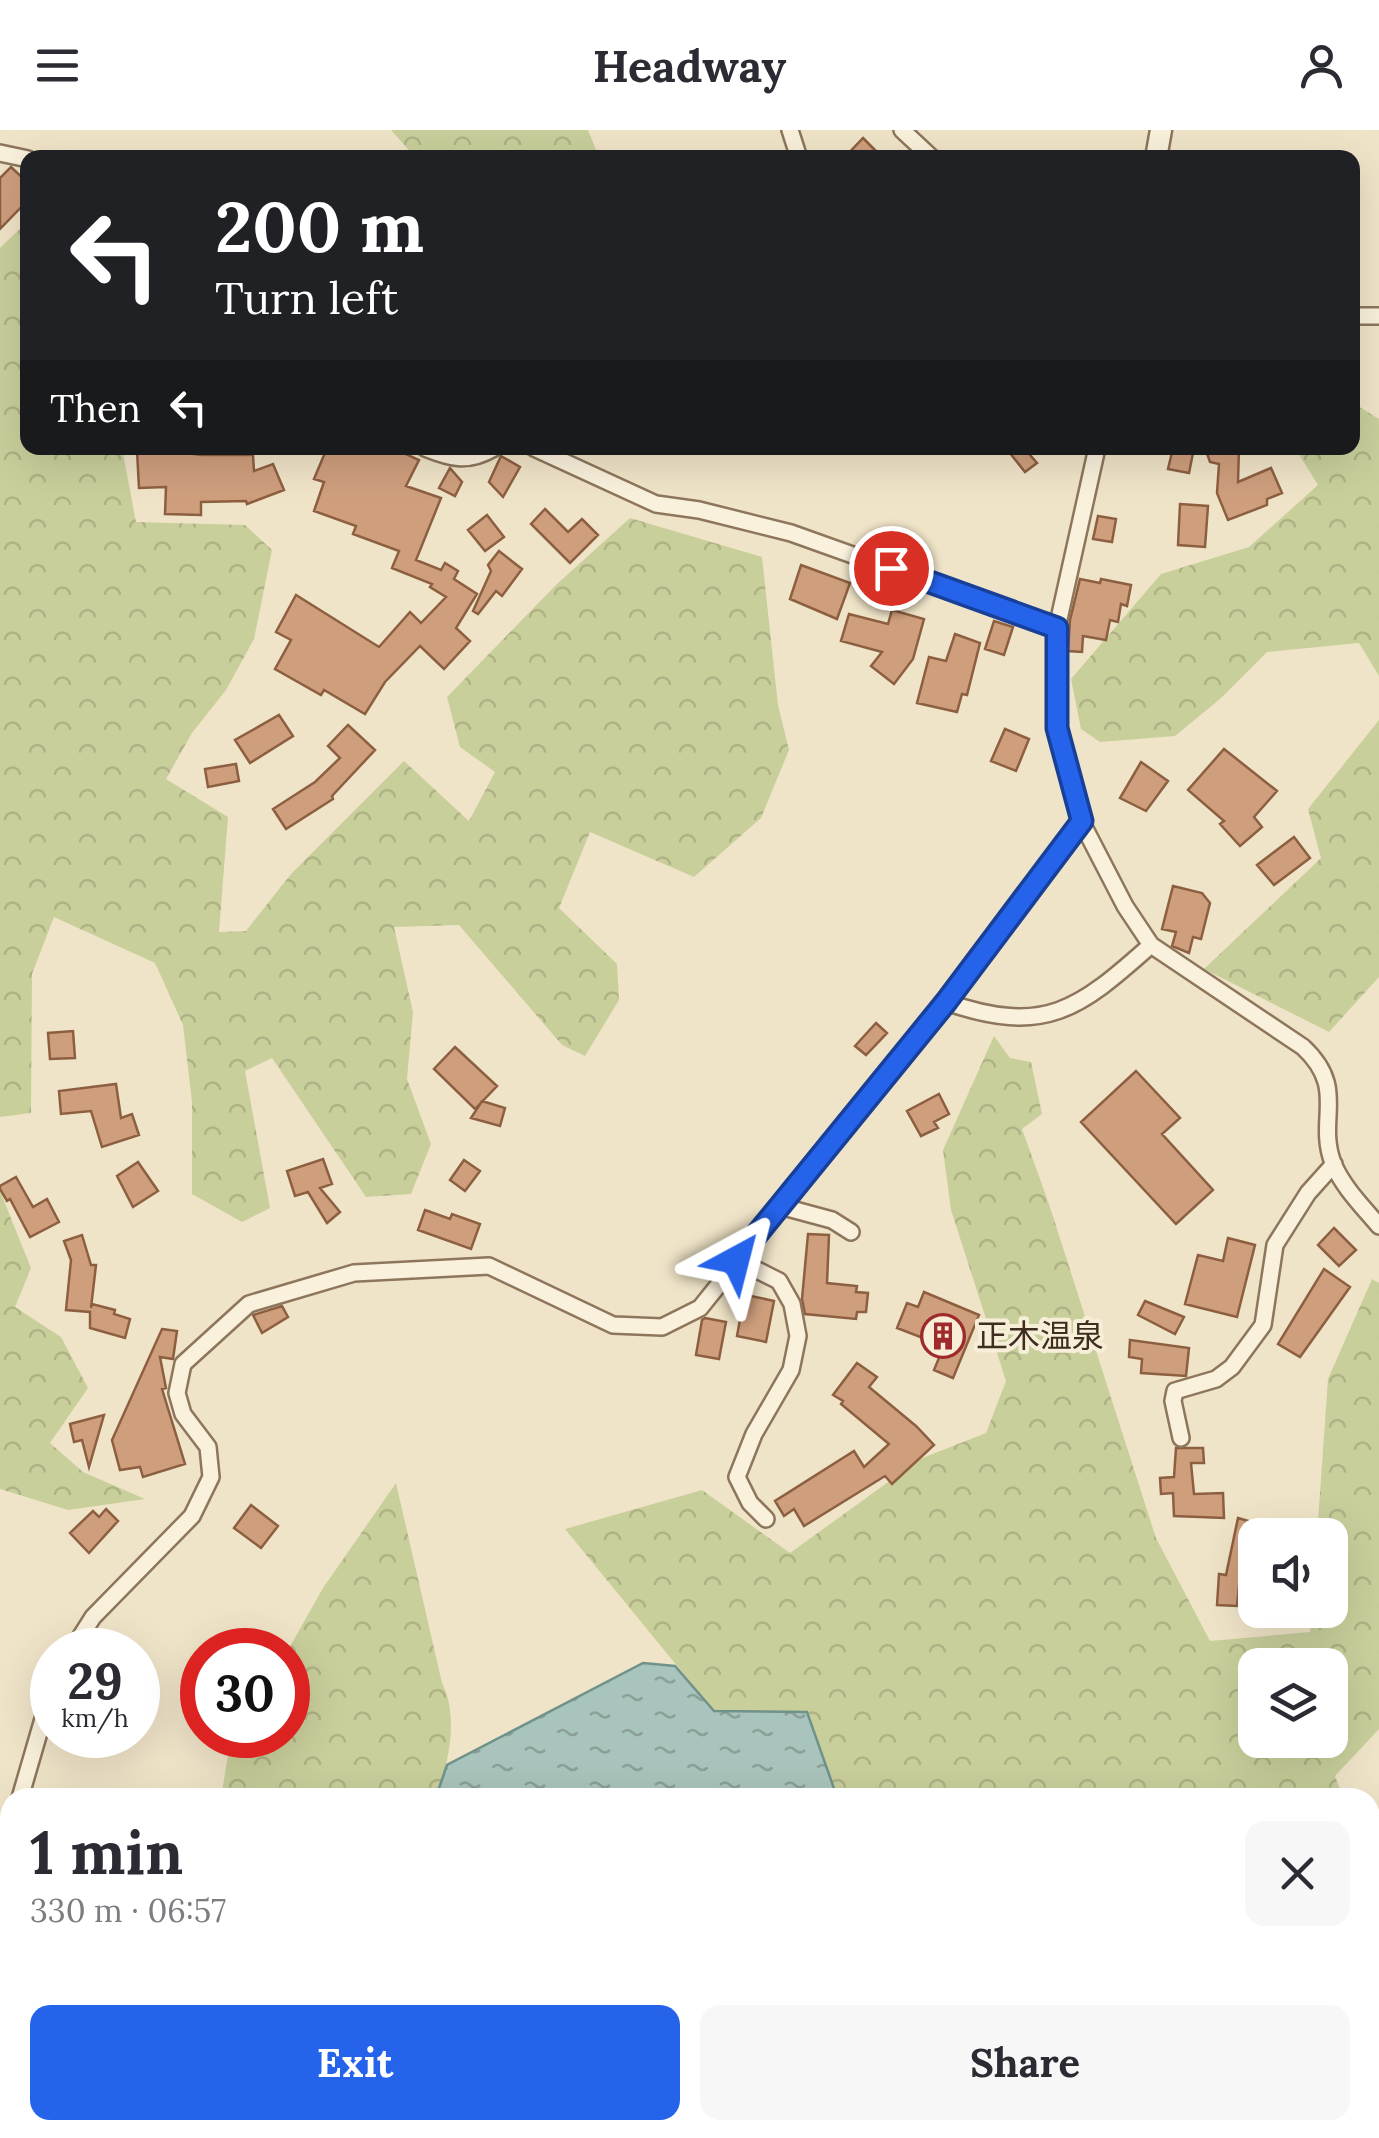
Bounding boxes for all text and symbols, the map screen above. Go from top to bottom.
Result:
text: Headway [593,37,786,94]
icon: menu [30,38,85,93]
icon: person [1294,38,1349,93]
text: 200 m [215,182,424,271]
icon: left [50,190,180,320]
text: Turn left [215,269,398,326]
icon: left [161,380,216,435]
text: Then [50,384,141,432]
pin [849,526,934,611]
icon: arrive [864,541,919,596]
position arrow [684,1208,788,1312]
building icon: 正木温泉 [920,1313,966,1359]
place label: 正木温泉 [976,1315,1104,1356]
map controls [1238,1518,1348,1758]
button: sound [1238,1518,1348,1628]
speed limit sign: 30 [180,1628,310,1758]
button: layers [1238,1648,1348,1758]
text: 29 [67,1649,123,1713]
text: km/h [61,1702,129,1734]
text: 1 min [30,1814,183,1890]
button: close [1245,1821,1350,1926]
text: 330 m · 06:57 [30,1890,226,1931]
button: Exit [30,2005,680,2120]
button: Share [700,2005,1350,2120]

